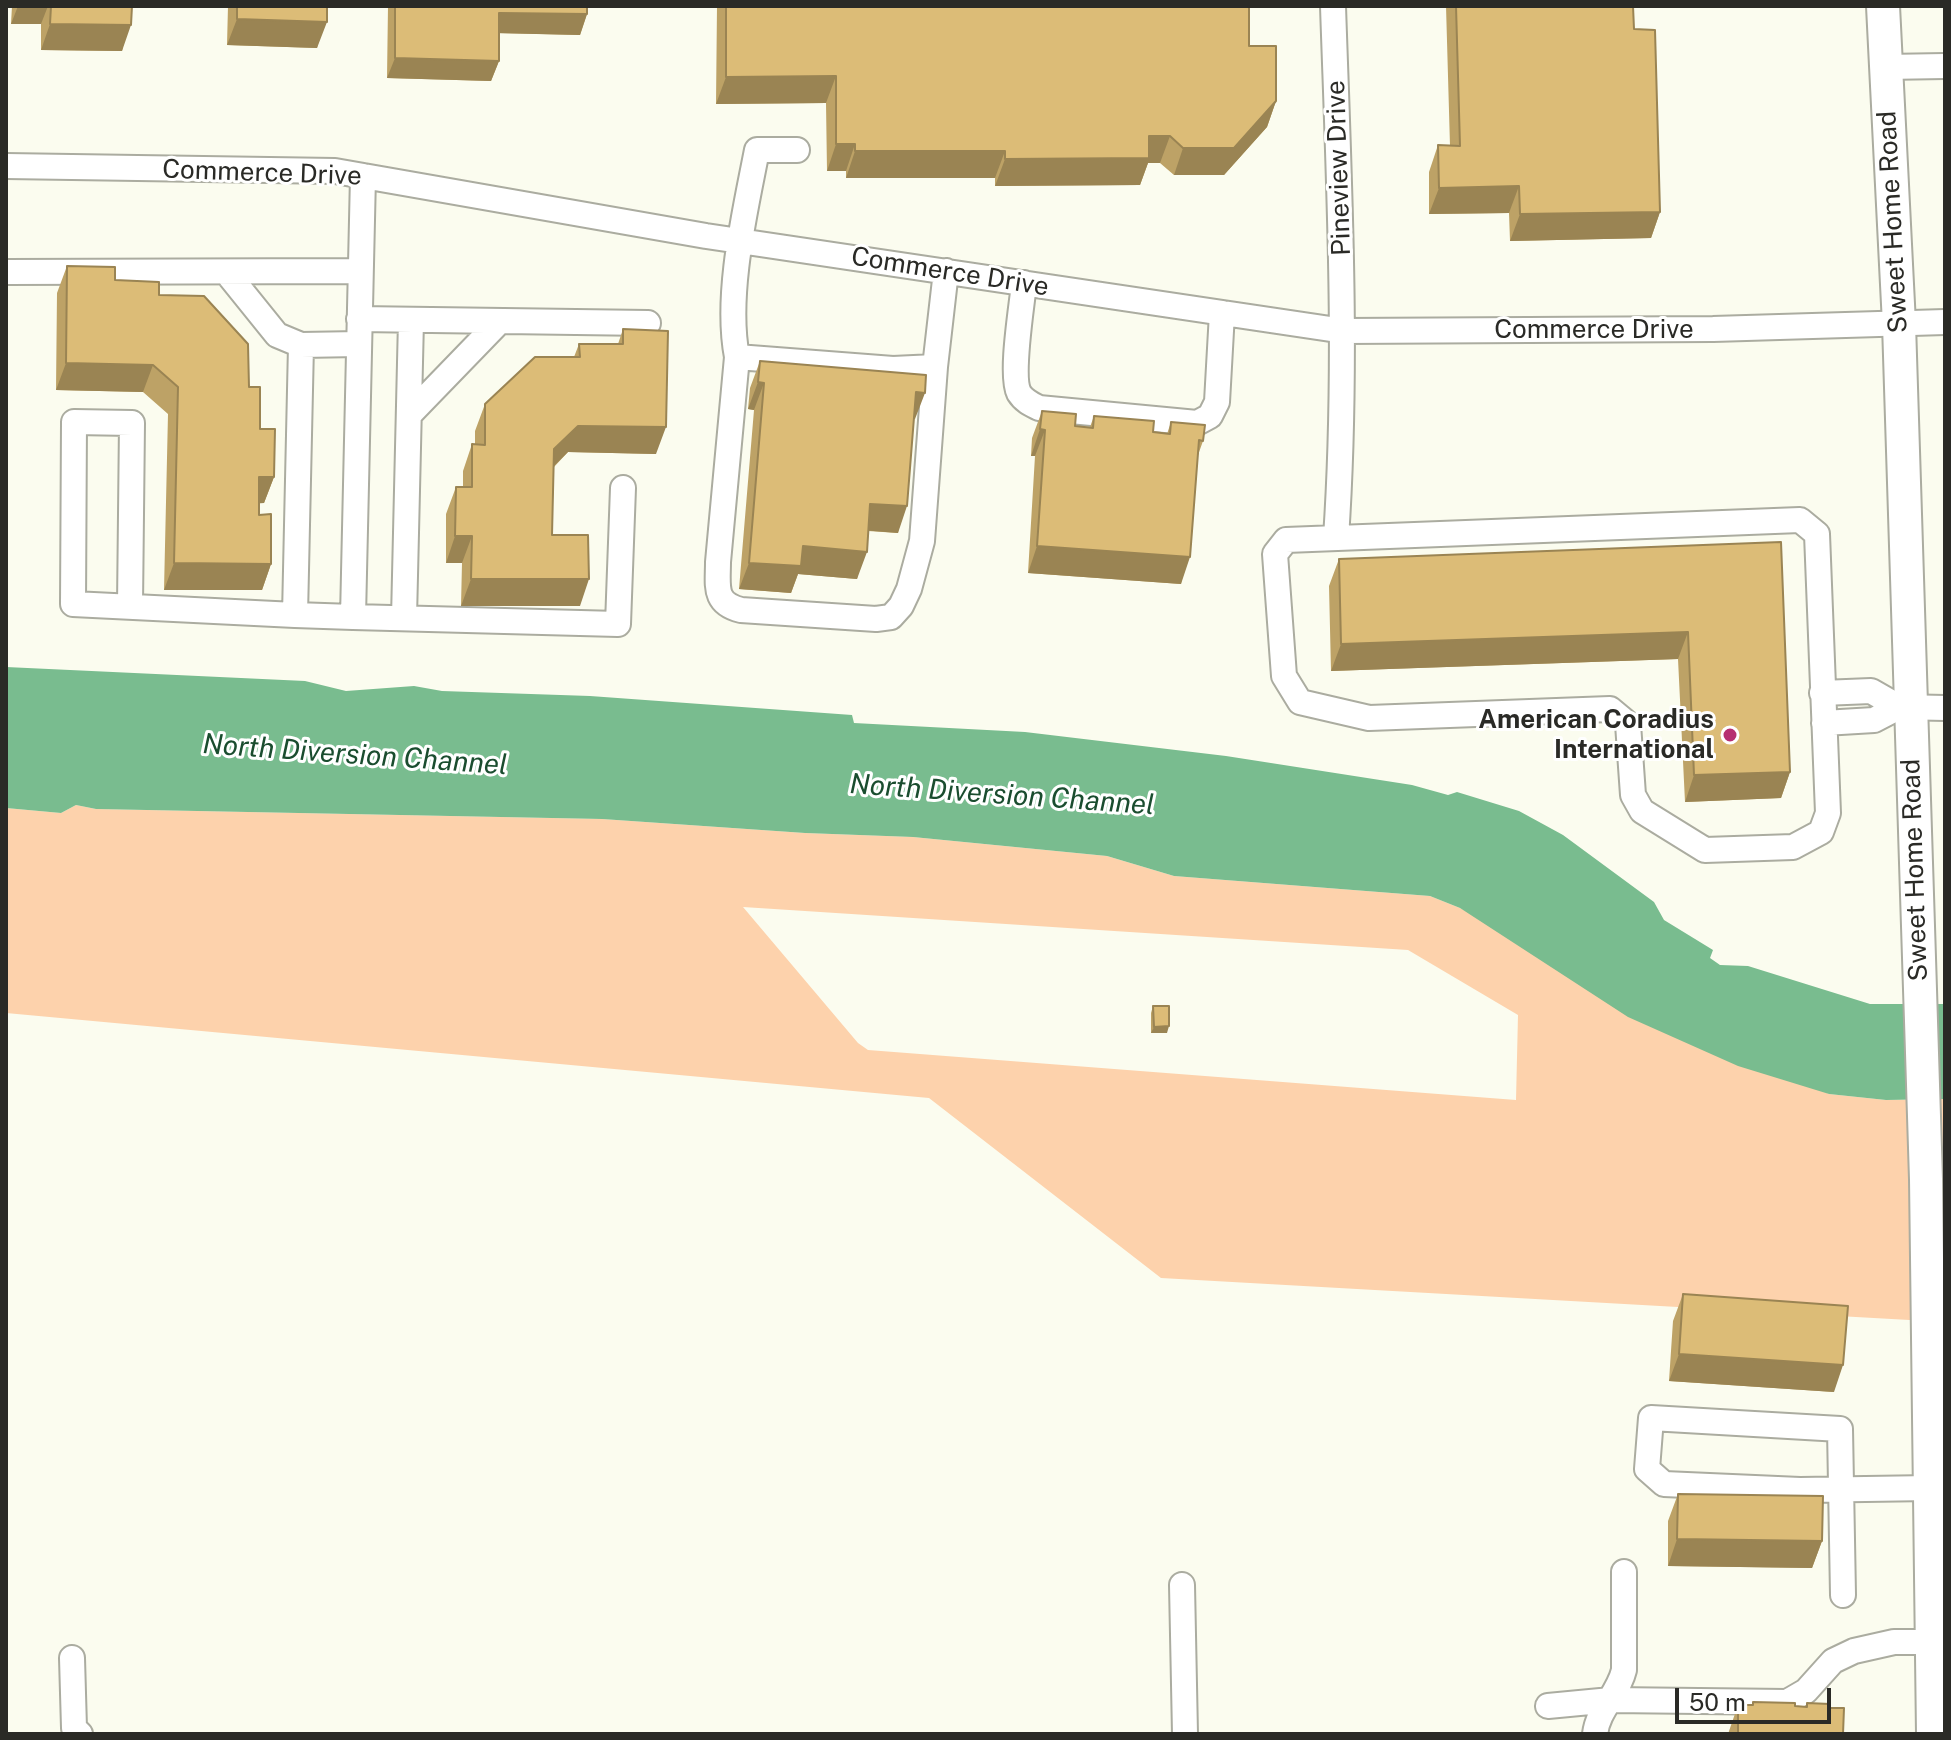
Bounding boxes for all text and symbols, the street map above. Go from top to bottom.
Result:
street label: Pineview Drive [1320,80,1358,256]
street label: Sweet Home Road [1872,110,1914,334]
street label: Commerce Drive [162,154,362,192]
street label: Commerce Drive [849,241,1051,303]
street label: Commerce Drive [1494,314,1694,346]
place label: American Coradius International [1478,704,1714,766]
marker: American Coradius International [1721,726,1739,744]
water label: North Diversion Channel [201,728,509,782]
street label: Sweet Home Road [1896,758,1934,982]
water label: North Diversion Channel [848,768,1156,822]
scale bar [1679,1672,1835,1722]
text: 50 m [1689,1688,1746,1716]

